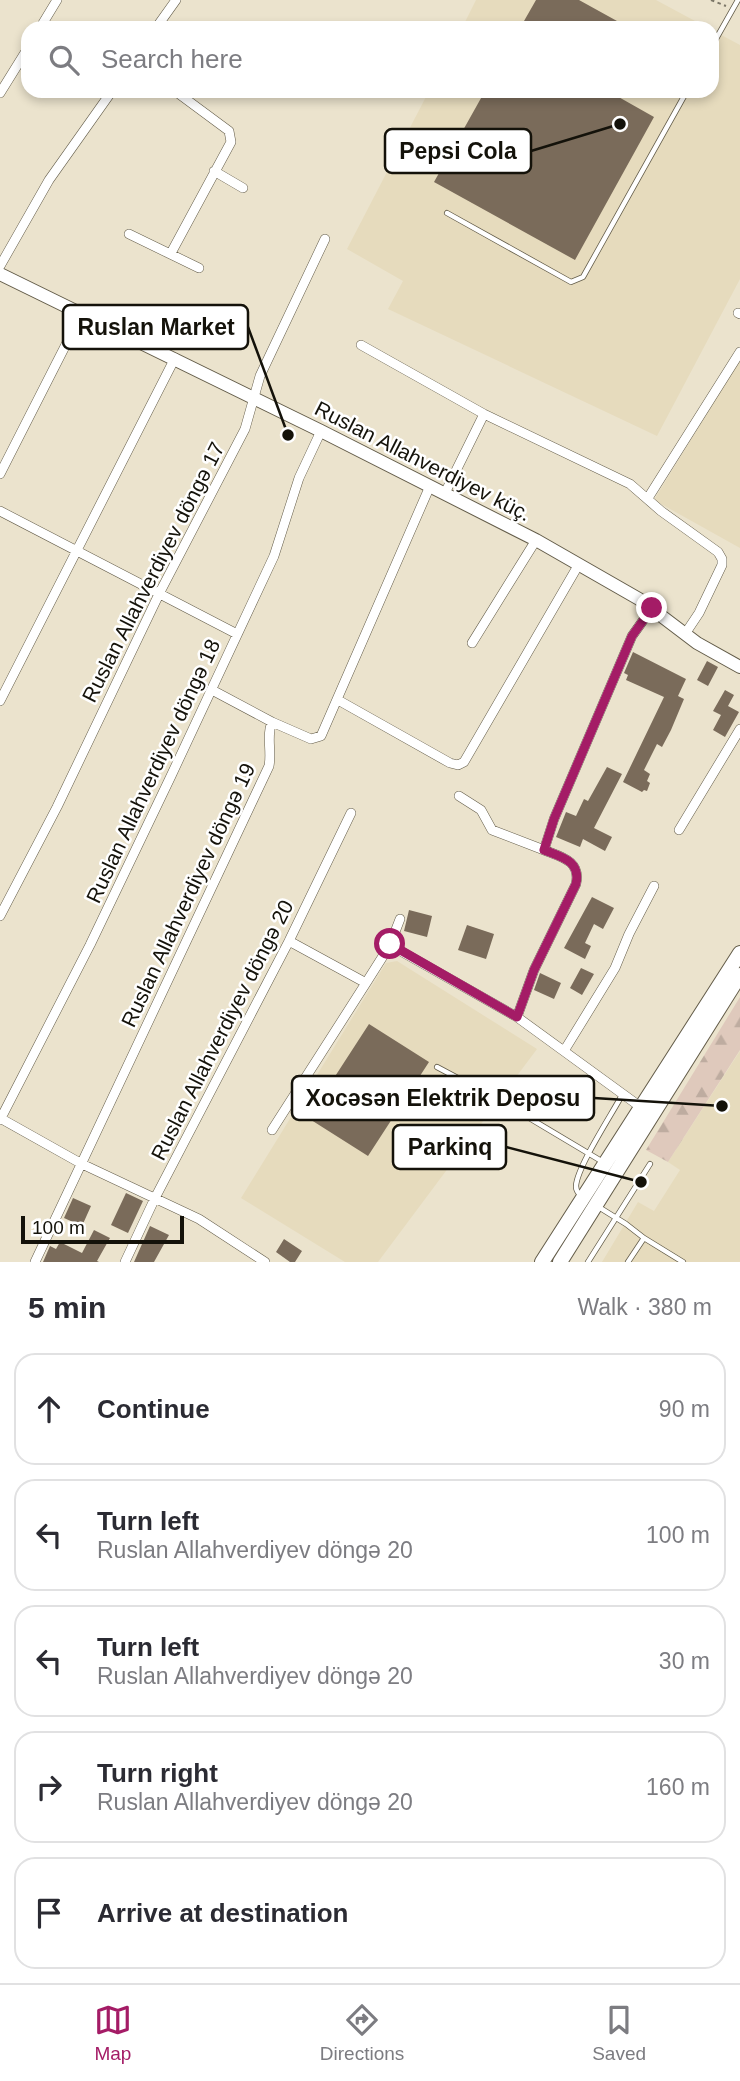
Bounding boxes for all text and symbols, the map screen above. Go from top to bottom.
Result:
search box [21,21,719,98]
icon: search [45,41,83,79]
text: Search here [101,44,243,74]
callout: Pepsi Cola [385,129,531,173]
text: Pepsi Cola [399,138,517,164]
callout: Ruslan Market [63,305,248,349]
text: Ruslan Market [77,314,235,340]
street label: Ruslan Allahverdiyev küç. [311,396,535,526]
street label: Ruslan Allahverdiyev döngə 17 [77,438,229,706]
route end [636,592,667,623]
street label: Ruslan Allahverdiyev döngə 18 [82,635,224,907]
street label: Ruslan Allahverdiyev döngə 19 [117,759,259,1031]
street label: Ruslan Allahverdiyev döngə 20 [146,896,298,1164]
route start [374,928,405,959]
callout: Xocəsən Elektrik Deposu [292,1076,594,1120]
text: Xocəsən Elektrik Deposu [306,1085,580,1111]
callout: Parkinq [393,1125,506,1169]
text: Parkinq [408,1134,492,1160]
scale bar [21,1213,184,1245]
text: 100 m [32,1217,85,1238]
text: 5 min [28,1291,106,1324]
text: Walk · 380 m [577,1294,712,1320]
icon: ahead [30,1390,68,1428]
text: Continue [97,1394,210,1424]
text: 90 m [659,1396,710,1422]
text: Turn left [97,1506,199,1536]
icon: left [30,1516,68,1554]
text: 100 m [646,1522,710,1548]
text: Ruslan Allahverdiyev döngə 20 [97,1537,413,1563]
text: Turn left [97,1632,199,1662]
icon: left [30,1642,68,1680]
text: 30 m [659,1648,710,1674]
text: Ruslan Allahverdiyev döngə 20 [97,1663,413,1689]
text: Turn right [97,1758,218,1788]
icon: right [30,1768,68,1806]
text: 160 m [646,1774,710,1800]
text: Ruslan Allahverdiyev döngə 20 [97,1789,413,1815]
icon: arrive [30,1894,68,1932]
text: Arrive at destination [97,1898,348,1928]
tab: Map [94,2001,132,2065]
tab: Directions [320,2001,404,2065]
tab: Saved [592,2001,646,2065]

